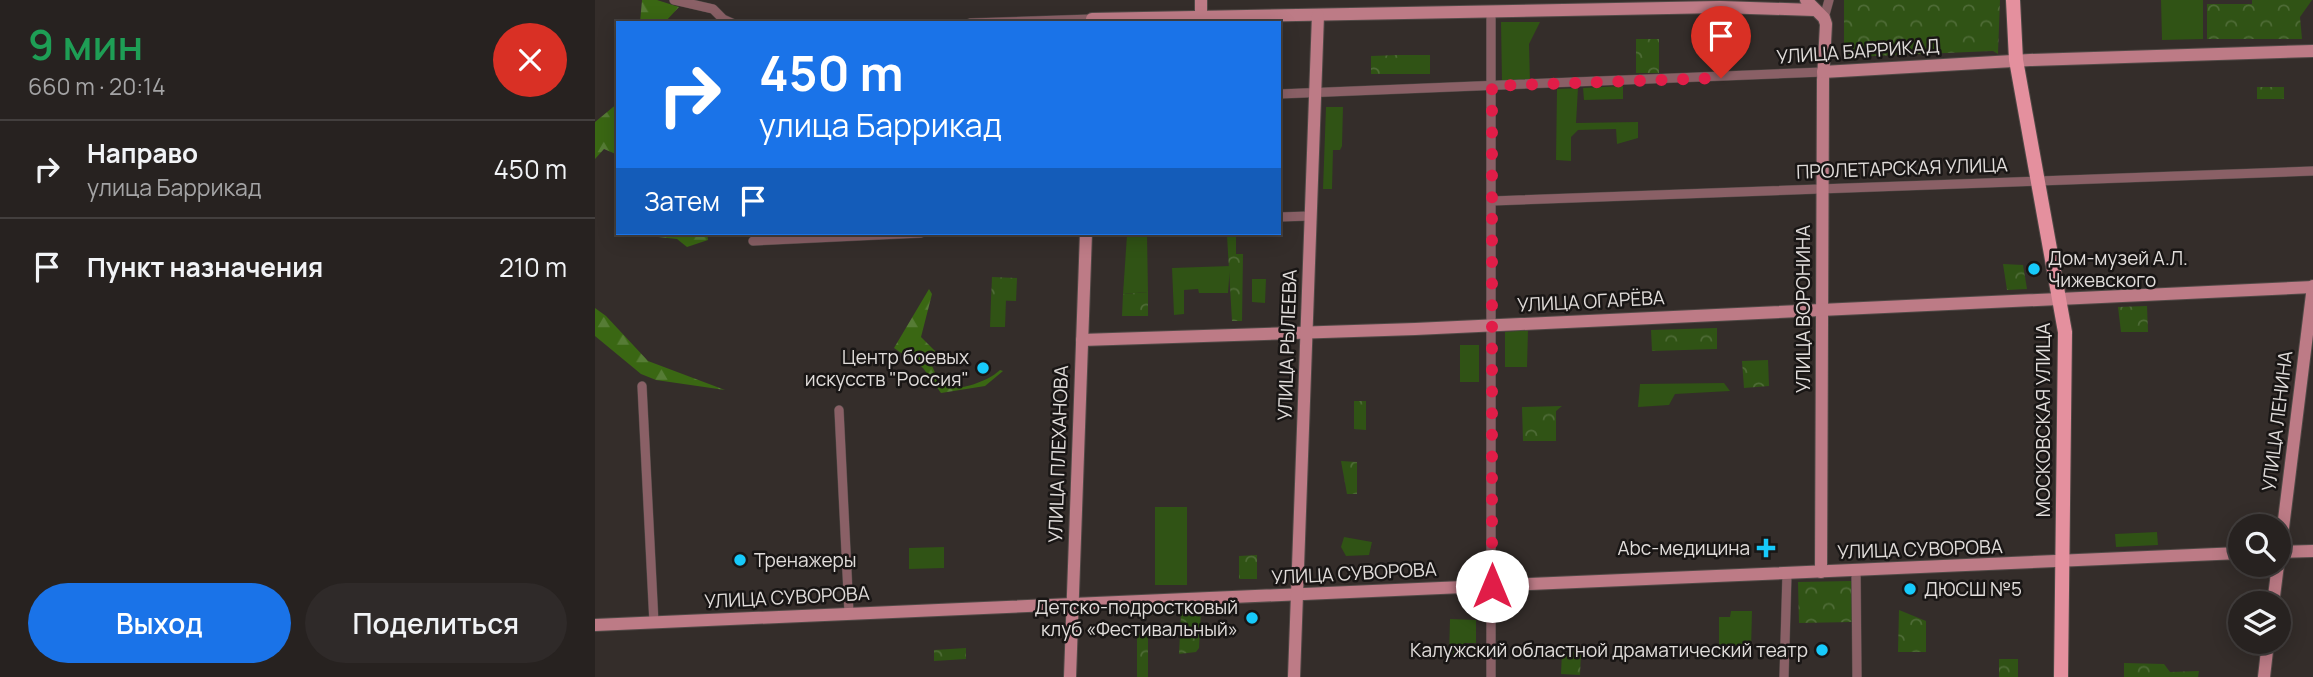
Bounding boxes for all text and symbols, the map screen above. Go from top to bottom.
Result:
pin [1691,6,1751,78]
text: 9 мин [28,15,143,73]
icon: arrive [1702,17,1740,55]
button: close [493,23,567,97]
street label: УЛИЦА БАРРИКАД [1776,32,1940,70]
text: 450 m [759,39,904,106]
icon: right [644,49,735,140]
text: 660 m · 20:14 [28,70,166,102]
text: улица Баррикад [759,103,1002,147]
text: Направо [87,135,198,171]
icon: right [28,150,66,188]
text: 450 m [494,151,567,187]
street label: ПРОЛЕТАРСКАЯ УЛИЦА [1796,151,2008,185]
text: улица Баррикад [87,171,262,203]
icon: arrive [734,182,772,220]
text: Затем [644,183,720,219]
street label: УЛИЦА ВОРОНИНА [1790,225,1816,393]
place label: Дом-музей А.Л. Чижевского [2048,245,2188,293]
icon: arrive [28,248,66,286]
text: Пункт назначения [87,249,323,285]
text: 210 m [499,249,567,285]
marker: Дом-музей А.Л. Чижевского [2026,261,2042,277]
street label: УЛИЦА РЫЛЕЕВА [1271,269,1303,421]
street label: УЛИЦА ОГАРЁВА [1517,284,1665,318]
street label: МОСКОВСКАЯ УЛИЦА [2030,323,2056,517]
place label: Центр боевых искусств "Россия" [805,344,969,392]
street label: УЛИЦА ЛЕНИНА [2255,349,2299,493]
marker: Центр боевых искусств "Россия" [975,360,991,376]
street label: УЛИЦА ПЛЕХАНОВА [1042,365,1074,543]
map controls [2228,514,2291,654]
button: search [2228,514,2291,577]
street label: УЛИЦА СУВОРОВА [1837,533,2003,565]
place label: Abc-медицина [1617,535,1750,561]
marker: Abc-медицина [1756,538,1776,558]
place label: Тренажеры [754,547,857,573]
position arrow [1455,549,1529,623]
marker: Тренажеры [732,552,748,568]
street label: УЛИЦА СУВОРОВА [1271,556,1437,590]
place label: ДЮСШ №5 [1924,576,2022,602]
street label: УЛИЦА СУВОРОВА [704,580,870,614]
marker: ДЮСШ №5 [1902,581,1918,597]
button: Выход [28,583,291,663]
button: Поделиться [305,583,567,663]
button: layers [2228,591,2291,654]
place label: Детско-подростковый клуб «Фестивальный» [1035,594,1238,642]
marker: Детско-подростковый клуб «Фестивальный» [1244,610,1260,626]
place label: Калужский областной драматический театр [1410,637,1808,663]
marker: Калужский областной драматический театр [1814,642,1830,658]

